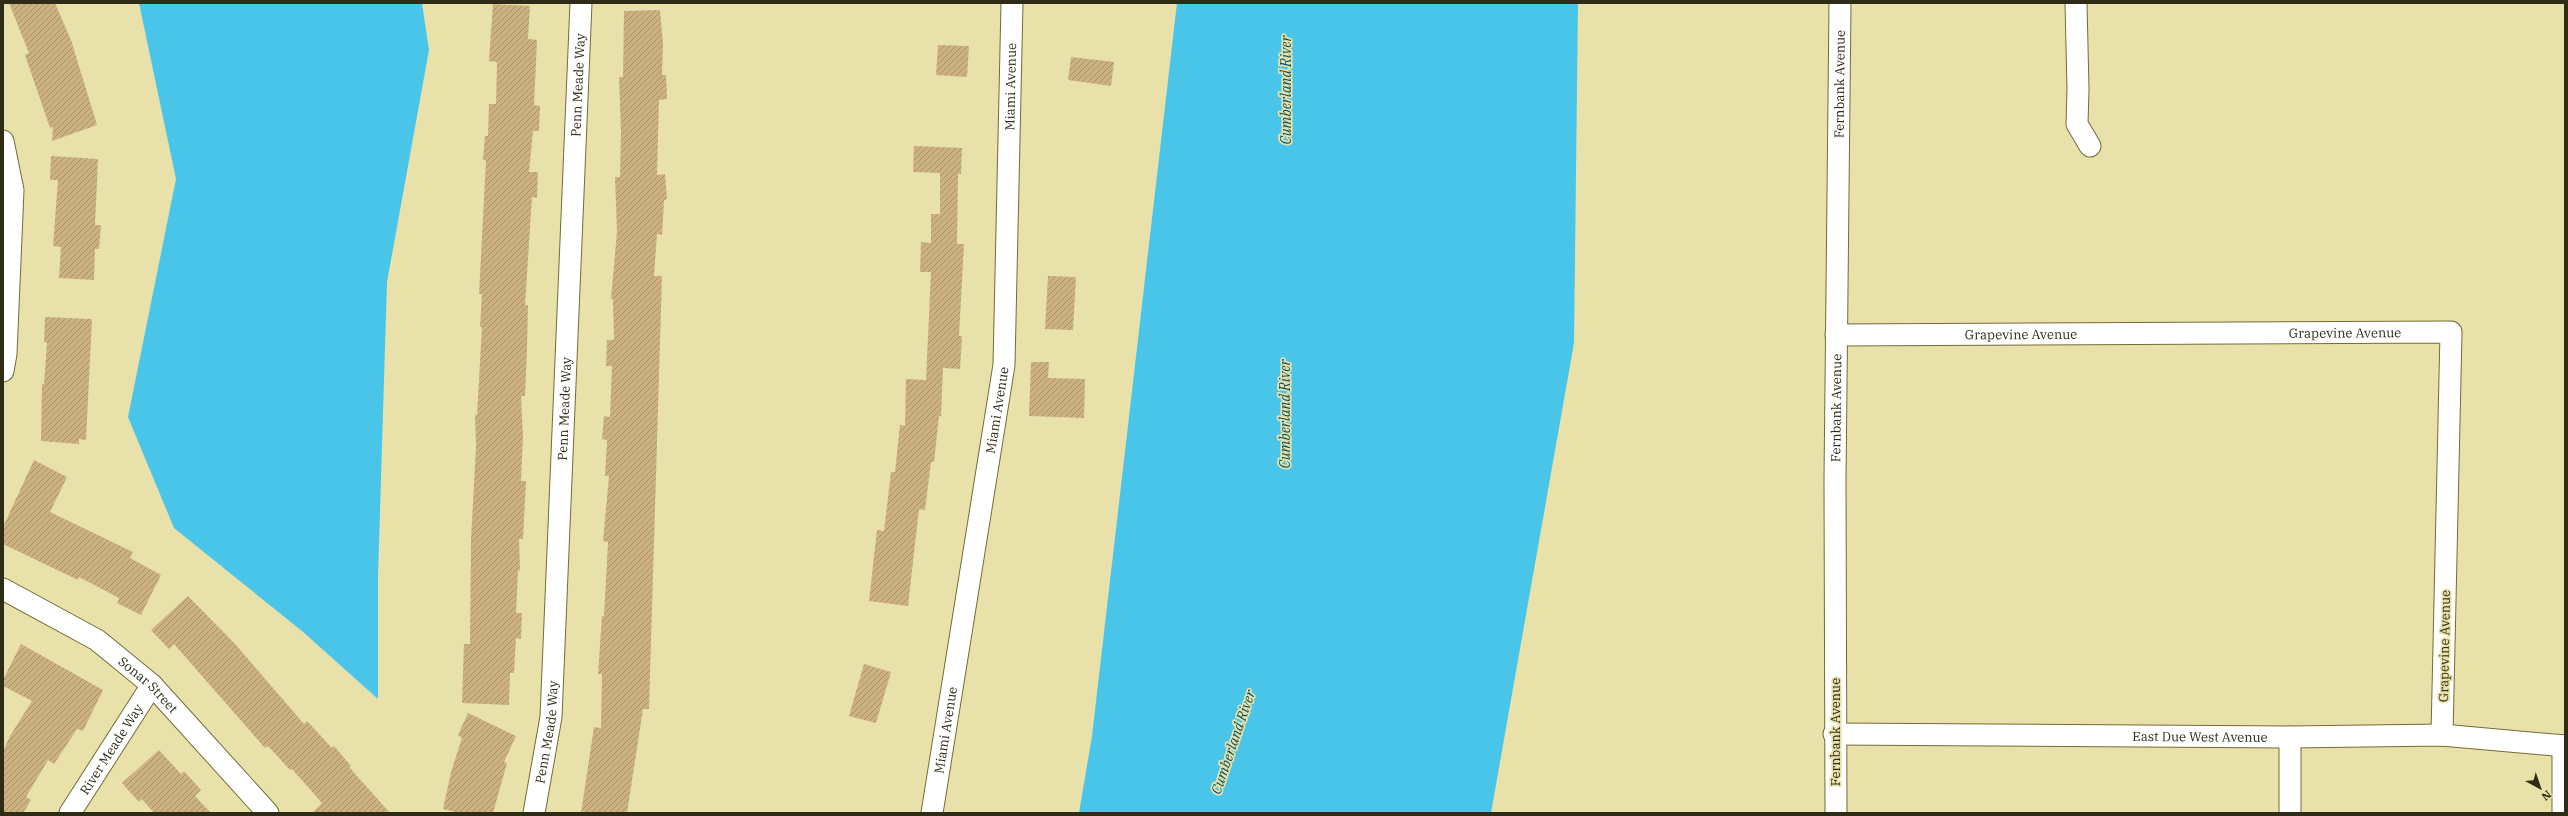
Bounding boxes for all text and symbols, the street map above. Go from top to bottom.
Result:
street label: Fernbank Avenue [1831,30,1849,138]
street label: Penn Meade Way [567,33,589,137]
water label: Cumberland River [1277,35,1295,145]
street label: Miami Avenue [1001,43,1020,131]
street label: Grapevine Avenue [2289,324,2401,342]
street label: Grapevine Avenue [1965,326,2077,343]
street label: Fernbank Avenue [1827,354,1845,462]
street label: Penn Meade Way [554,357,575,461]
water label: Cumberland River [1276,359,1294,469]
street label: Miami Avenue [982,366,1013,455]
street label: Grapevine Avenue [2435,590,2454,702]
street label: Sonar Street [115,653,182,717]
street label: Fernbank Avenue [1827,678,1844,786]
street label: Penn Meade Way [531,680,562,785]
street label: Miami Avenue [930,685,961,775]
water label: Cumberland River [1207,687,1260,797]
street label: River Meade Way [76,701,147,798]
street label: East Due West Avenue [2132,728,2268,746]
north arrow [2520,768,2560,808]
text: N [2538,788,2554,804]

